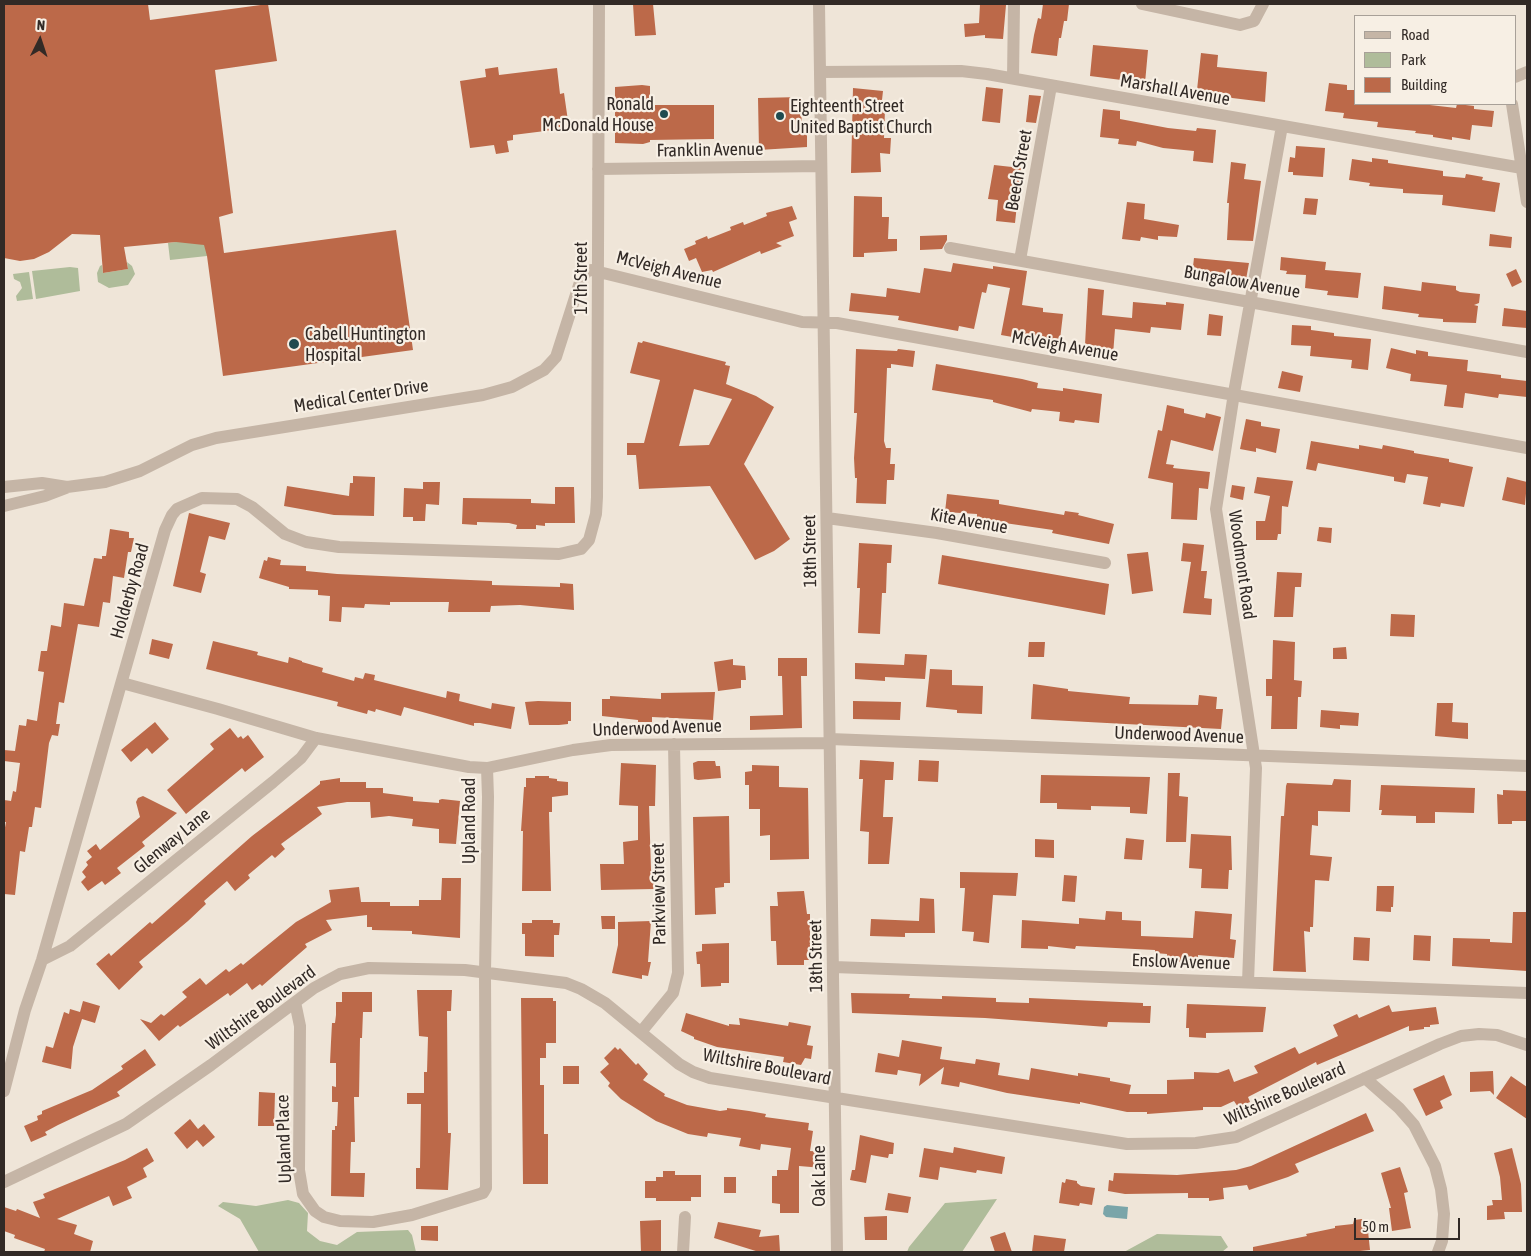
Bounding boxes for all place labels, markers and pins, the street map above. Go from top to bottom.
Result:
place label: Ronald McDonald House [542,93,654,136]
place label: Eighteenth Street United Baptist Church [790,95,933,138]
marker: Ronald McDonald House [658,108,670,120]
marker: Eighteenth Street United Baptist Church [774,110,786,122]
place label: Cabell Huntington Hospital [305,323,426,366]
marker: Cabell Huntington Hospital [287,337,301,351]

